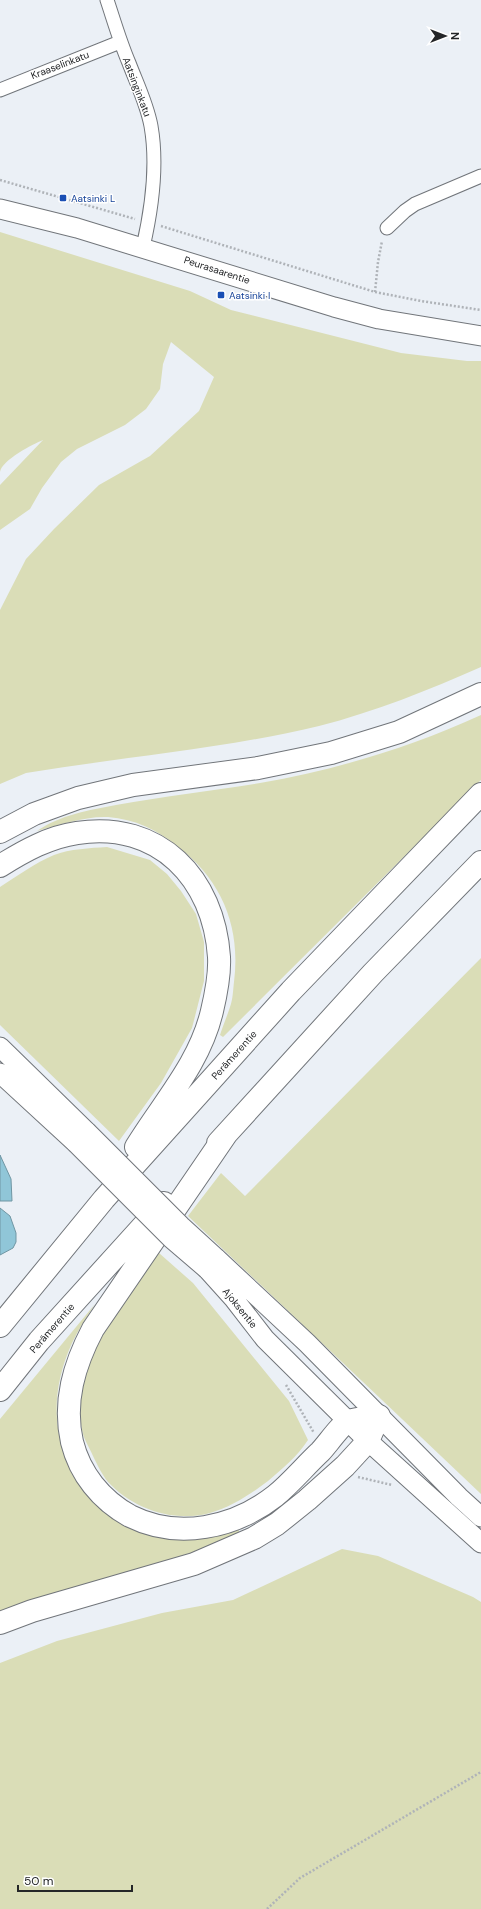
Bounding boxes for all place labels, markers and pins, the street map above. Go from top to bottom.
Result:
place label: Aatsinki L [71,192,115,205]
marker: Aatsinki L [58,193,68,203]
place label: Aatsinki I [229,289,270,302]
marker: Aatsinki I [216,290,226,300]

